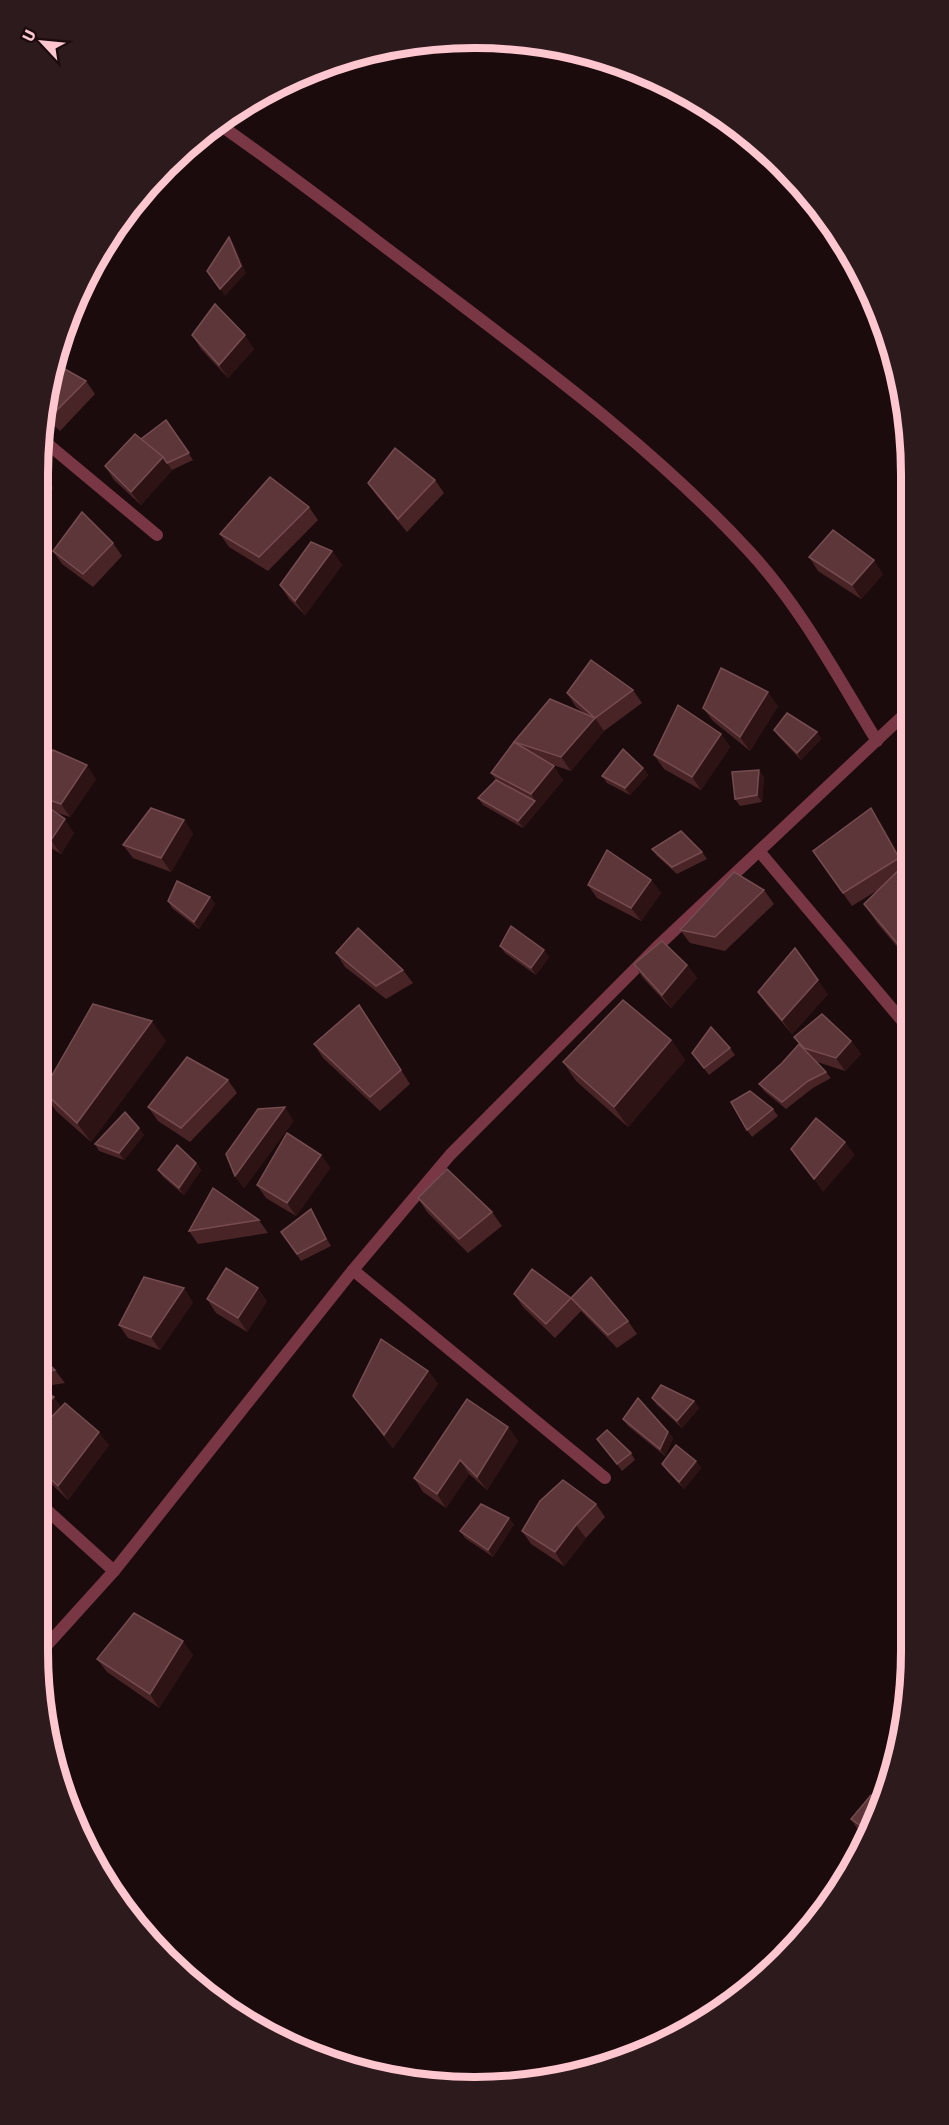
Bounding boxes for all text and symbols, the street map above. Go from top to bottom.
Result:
north arrow [12,12,72,72]
text: U [18,27,40,44]

